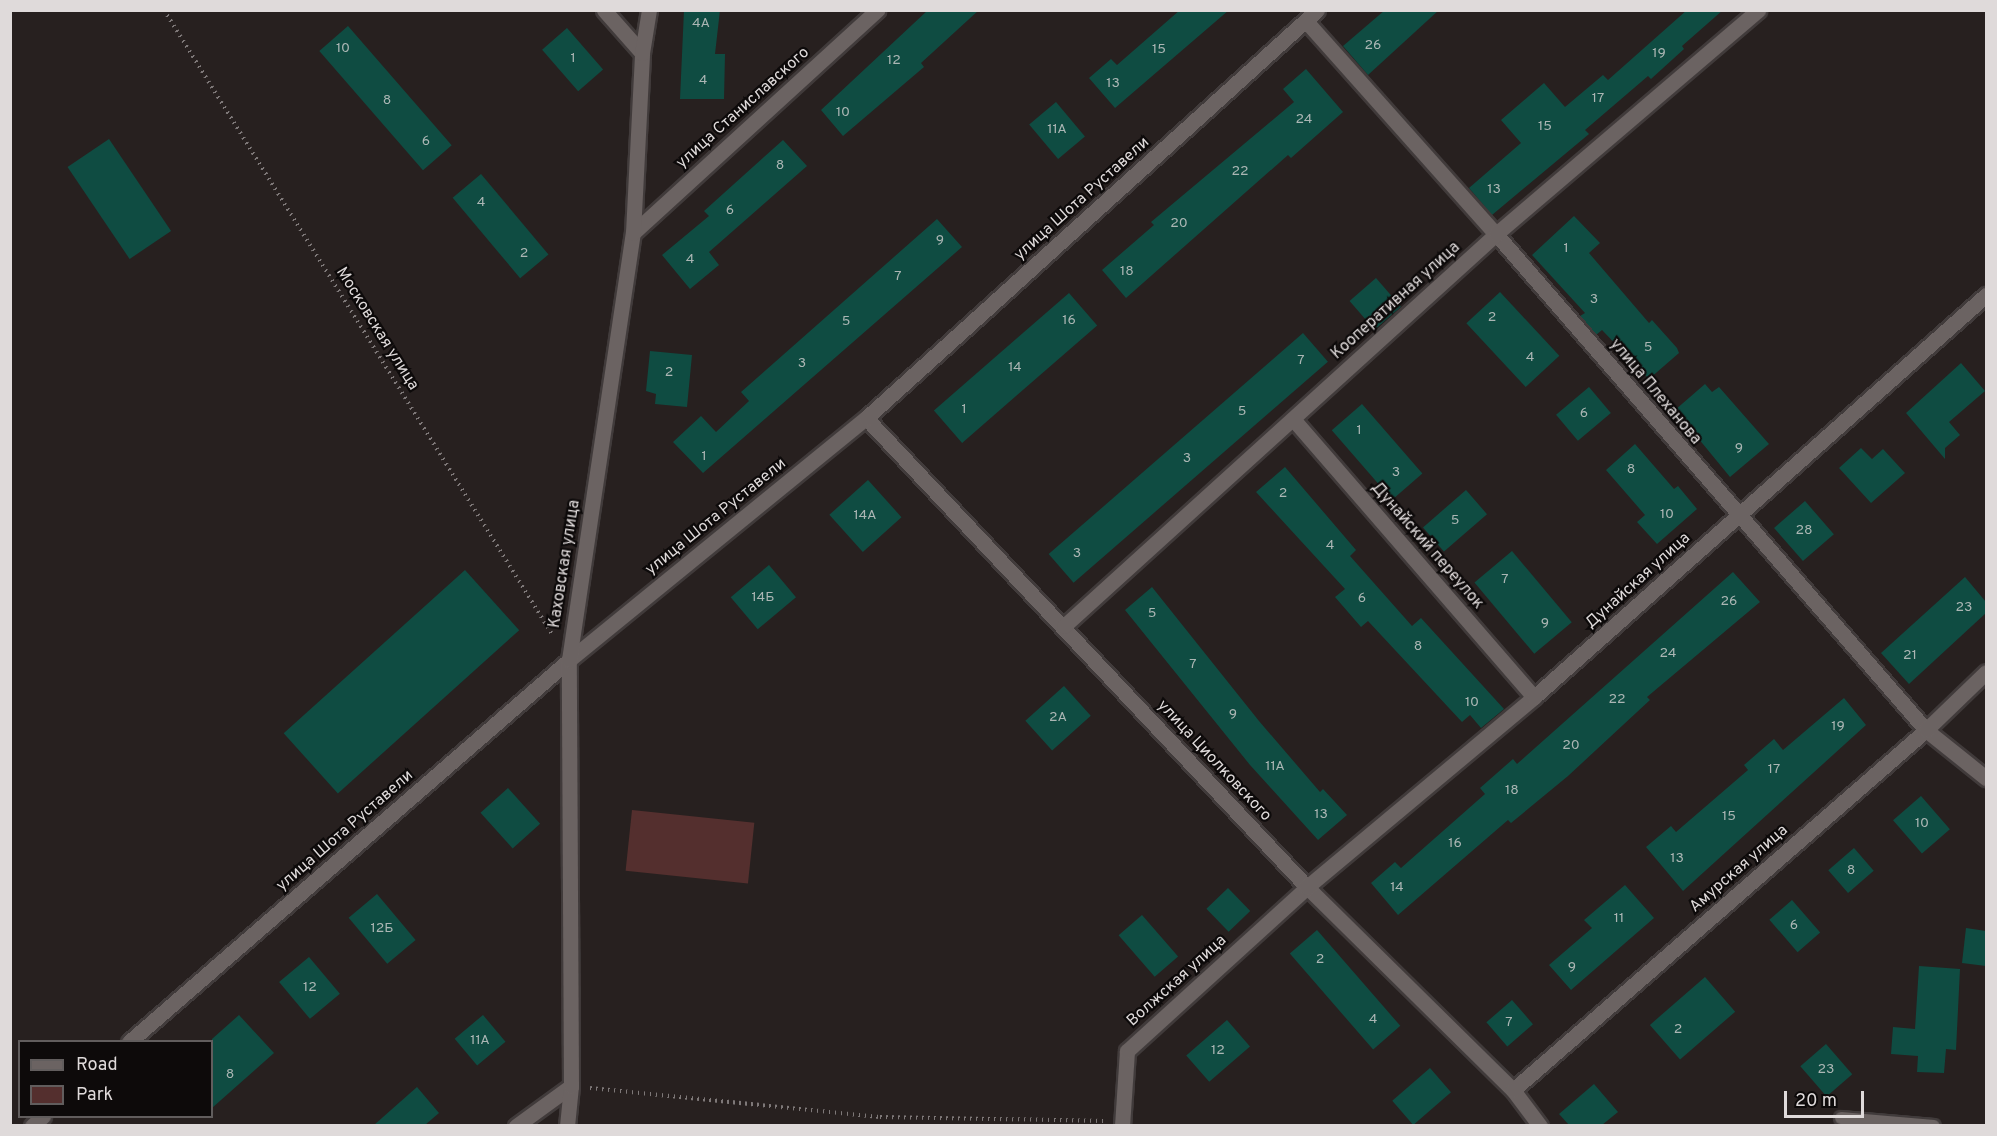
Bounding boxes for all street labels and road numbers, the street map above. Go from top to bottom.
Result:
street label: улица Станиславского [673,43,813,173]
street label: улица Шота Руставели [1010,133,1154,265]
street label: Кооперативная улица [1328,238,1464,364]
street label: Московская улица [331,264,423,394]
street label: улица Плеханова [1605,335,1705,449]
street label: улица Шота Руставели [642,454,790,580]
street label: Дунайский переулок [1367,479,1487,613]
street label: Каховская улица [545,499,585,629]
street label: Дунайская улица [1582,529,1694,633]
street label: улица Циолковского [1153,696,1275,826]
street label: улица Шота Руставели [273,766,417,896]
street label: Амурская улица [1686,821,1792,917]
street label: Волжская улица [1123,931,1231,1031]

